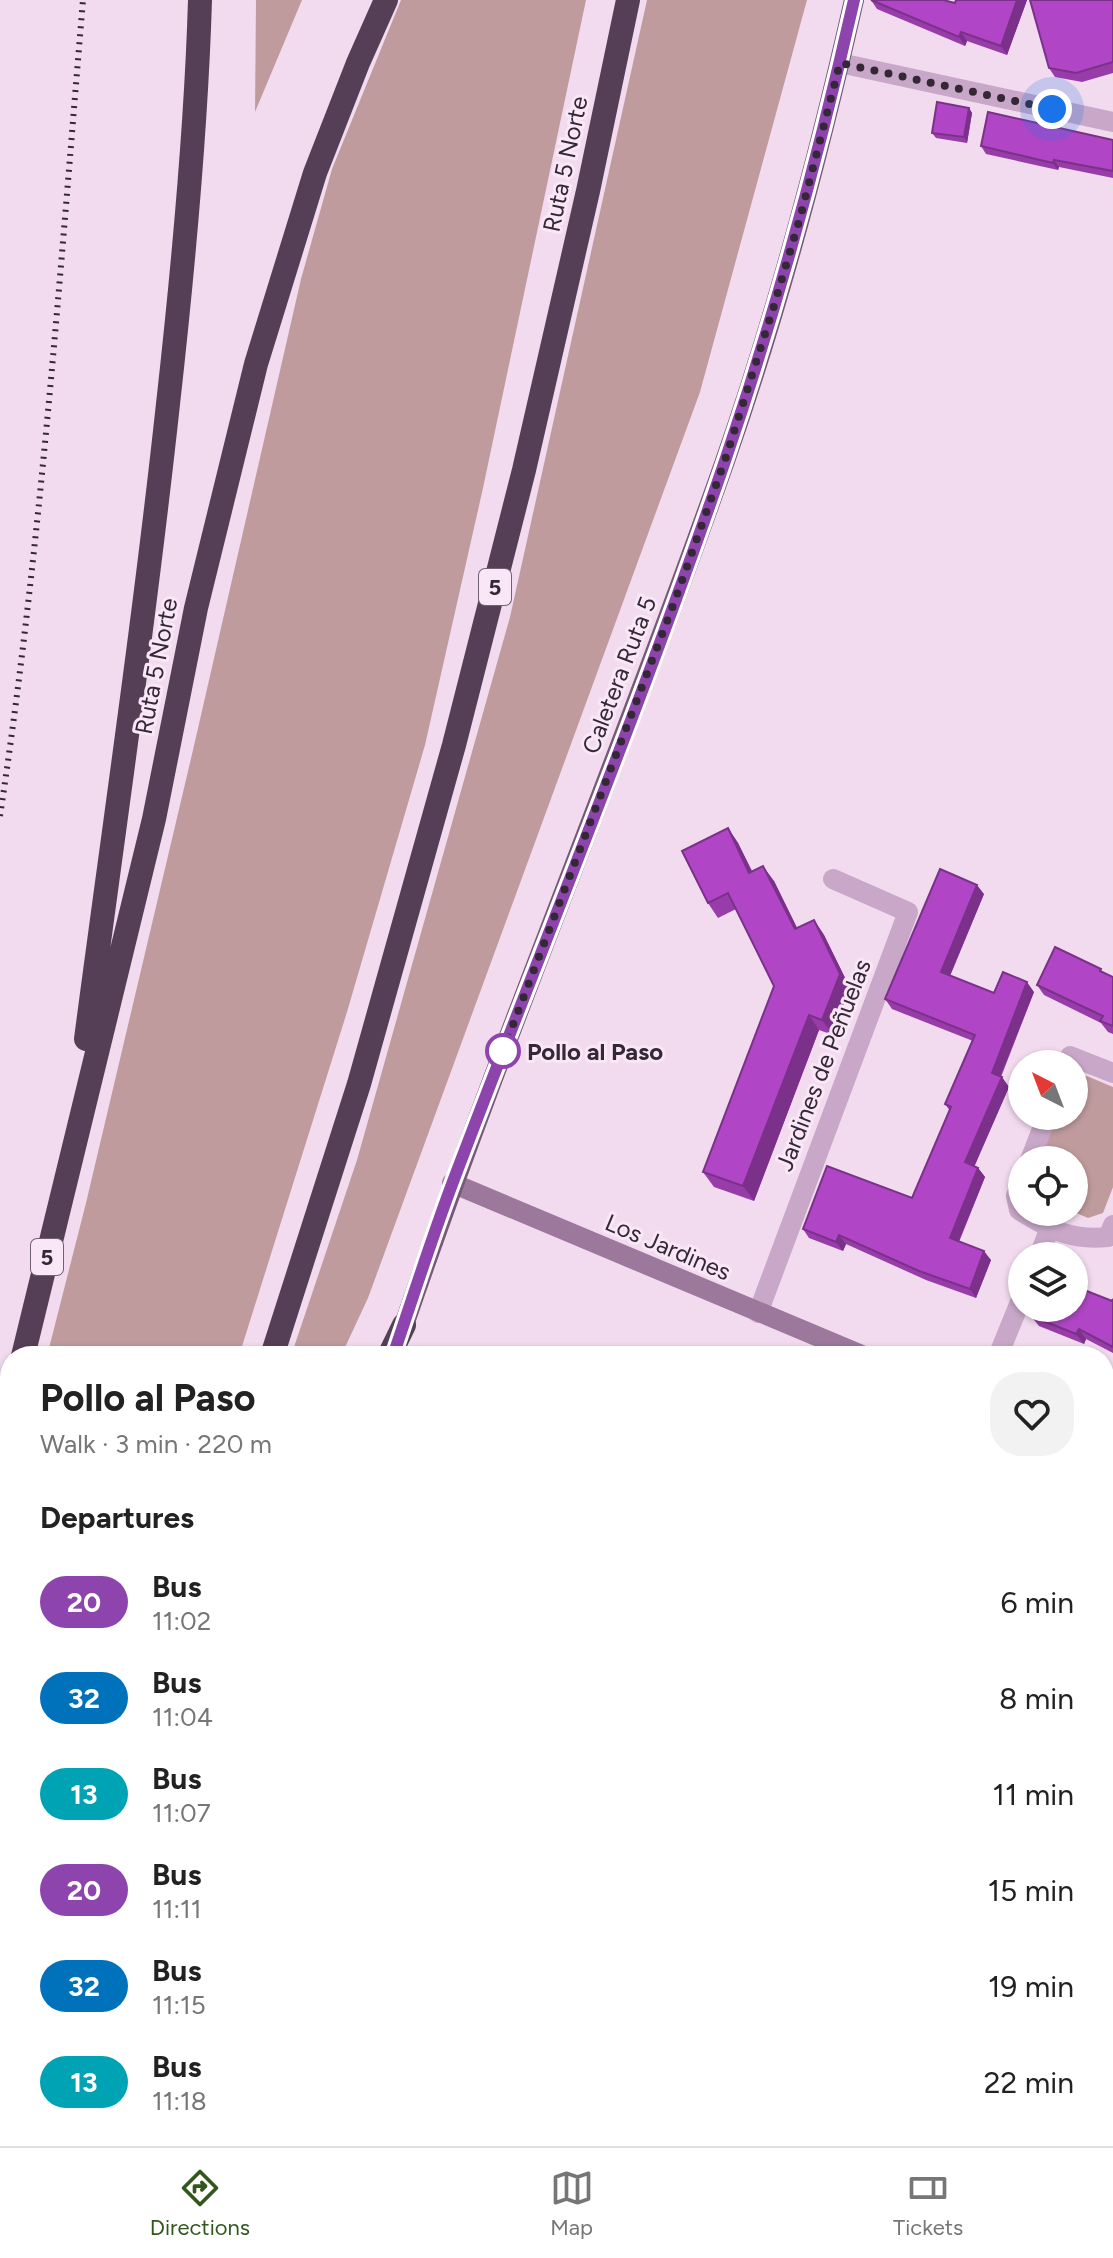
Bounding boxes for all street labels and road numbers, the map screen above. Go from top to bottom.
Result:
street label: Ruta 5 Norte [536,93,594,235]
road number: 5 [479,569,511,605]
street label: Caletera Ruta 5 [576,592,662,758]
street label: Ruta 5 Norte [129,595,183,737]
street label: Jardines de Peñuelas [769,955,877,1175]
street label: Los Jardines [601,1208,735,1286]
road number: 5 [31,1239,63,1275]

